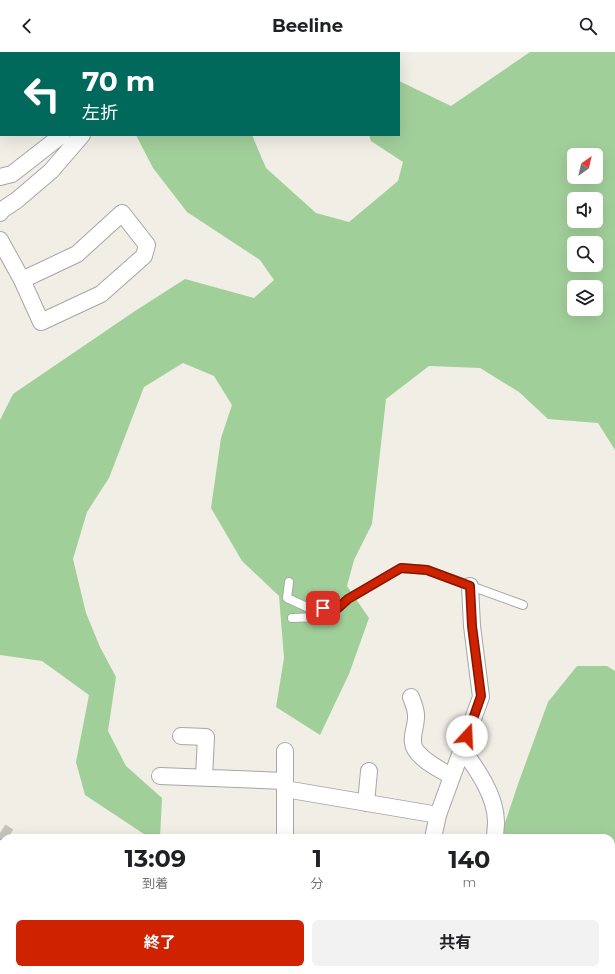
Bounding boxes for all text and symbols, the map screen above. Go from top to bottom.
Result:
icon: back [16,15,38,37]
text: Beeline [272,15,343,37]
icon: search [577,15,599,37]
text: 70 m [82,64,155,98]
icon: left [16,68,68,120]
text: 左折 [82,102,118,124]
north arrow [567,148,603,184]
map controls [567,148,603,316]
button: sound [567,192,603,228]
button: search [567,236,603,272]
button: layers [567,280,603,316]
pin [306,591,340,625]
icon: arrive [312,597,334,619]
position arrow [446,715,488,757]
text: 13:09 [125,844,186,873]
text: 1 [312,844,322,873]
text: 140 [448,845,490,874]
text: m [462,874,476,890]
text: 到着 [142,875,168,891]
text: 分 [311,875,324,891]
button: 終了 [16,920,304,966]
button: 共有 [312,920,599,966]

